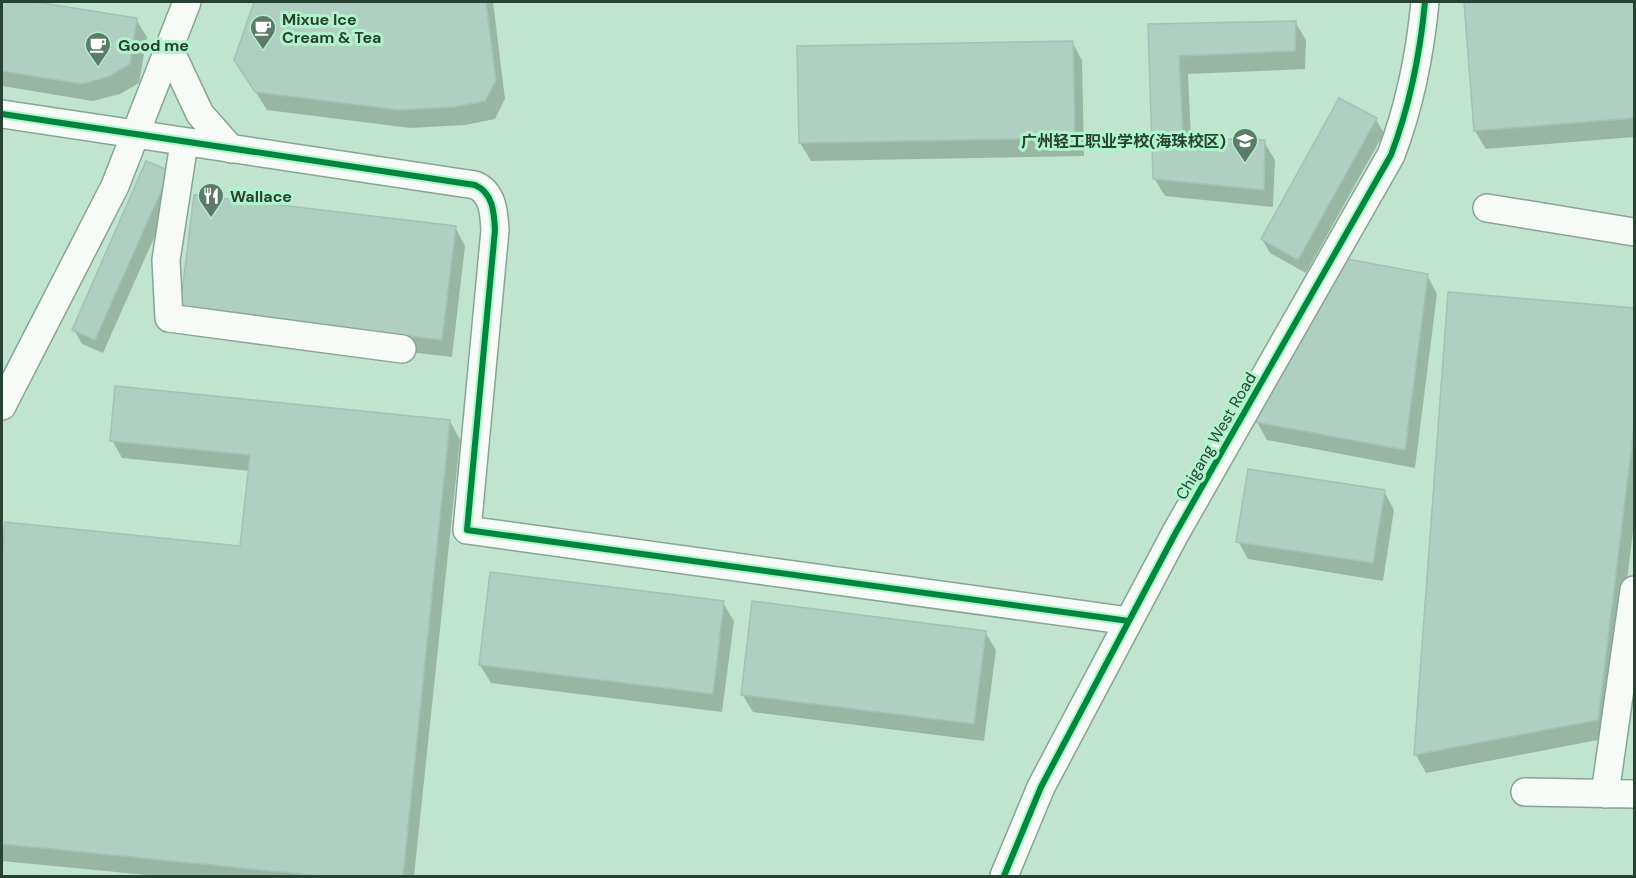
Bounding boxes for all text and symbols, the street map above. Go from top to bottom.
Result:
place label: Mixue Ice Cream & Tea [282,9,381,48]
cafe icon: Mixue Ice Cream & Tea [248,13,278,51]
cafe icon: Good me [83,30,113,68]
place label: Good me [118,35,189,56]
school or university icon: 广州轻工职业学校(海珠校区) [1230,126,1260,164]
place label: 广州轻工职业学校(海珠校区) [1021,131,1226,152]
restaurant icon: Wallace [196,181,226,219]
place label: Wallace [230,186,292,207]
street label: Chigang West Road [1171,369,1261,503]

